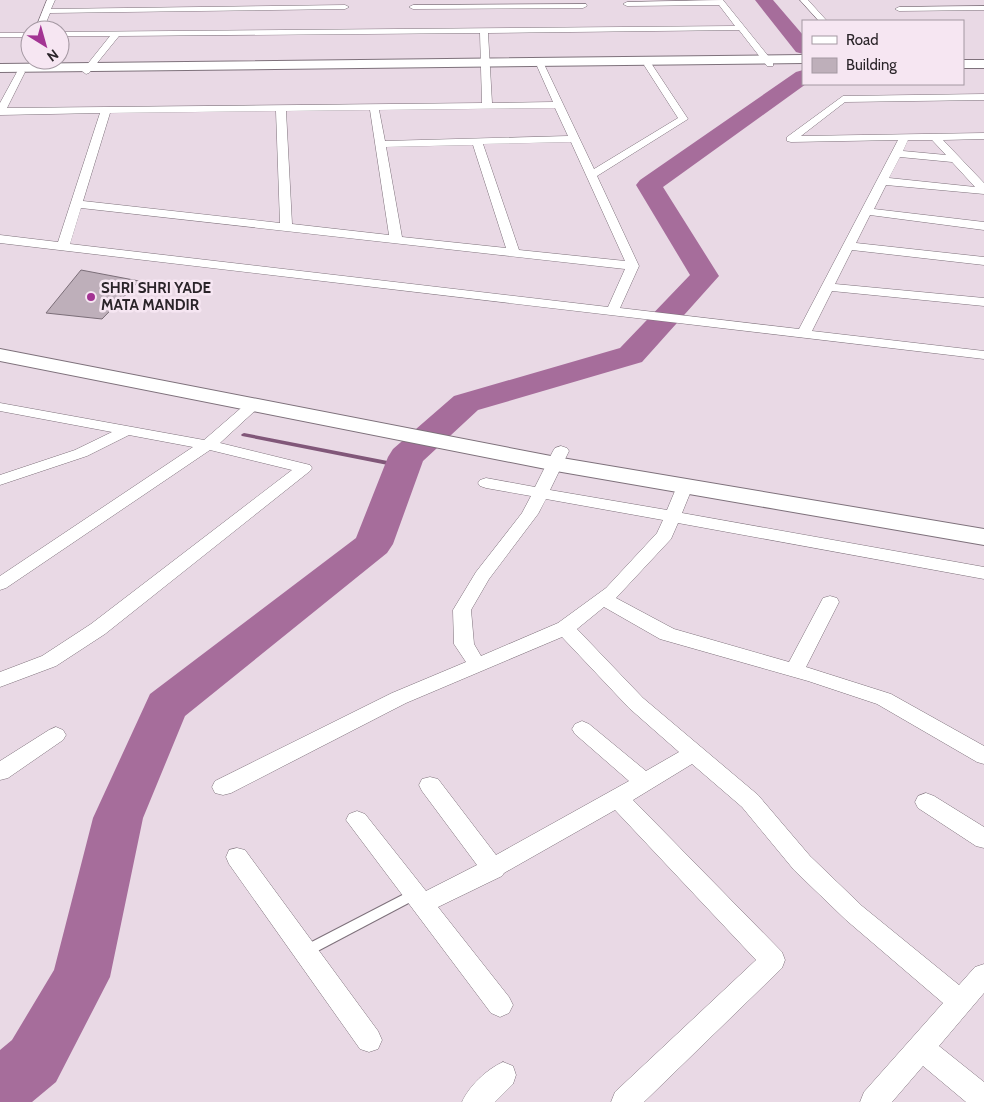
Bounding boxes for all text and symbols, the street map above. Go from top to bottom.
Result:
north arrow [20,20,70,70]
legend [802,20,964,85]
text: Road [846,31,879,49]
text: N [43,45,62,66]
text: Building [846,56,897,74]
place label: SHRI SHRI YADE MATA MANDIR [101,279,212,314]
marker: SHRI SHRI YADE MATA MANDIR [85,291,97,303]

